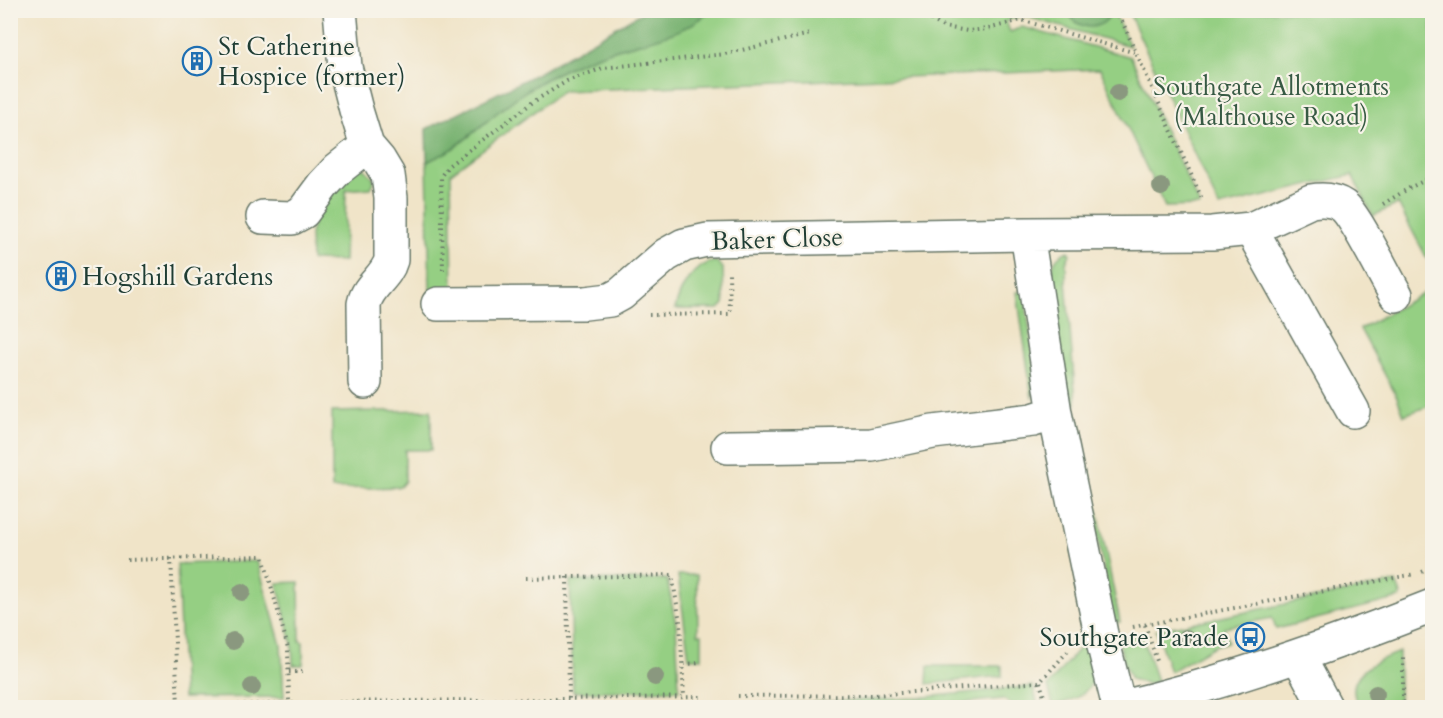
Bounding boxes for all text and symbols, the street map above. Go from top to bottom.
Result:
place label: St Catherine Hospice (former) [218,29,406,94]
building icon: St Catherine Hospice (former) [181,45,213,77]
park label: Southgate Allotments (Malthouse Road) [1153,69,1389,134]
street label: Baker Close [710,219,844,259]
place label: Hogshill Gardens [82,259,273,294]
building icon: Hogshill Gardens [45,260,77,292]
place label: Southgate Parade [1039,620,1229,655]
bus stop icon: Southgate Parade [1234,621,1266,653]

